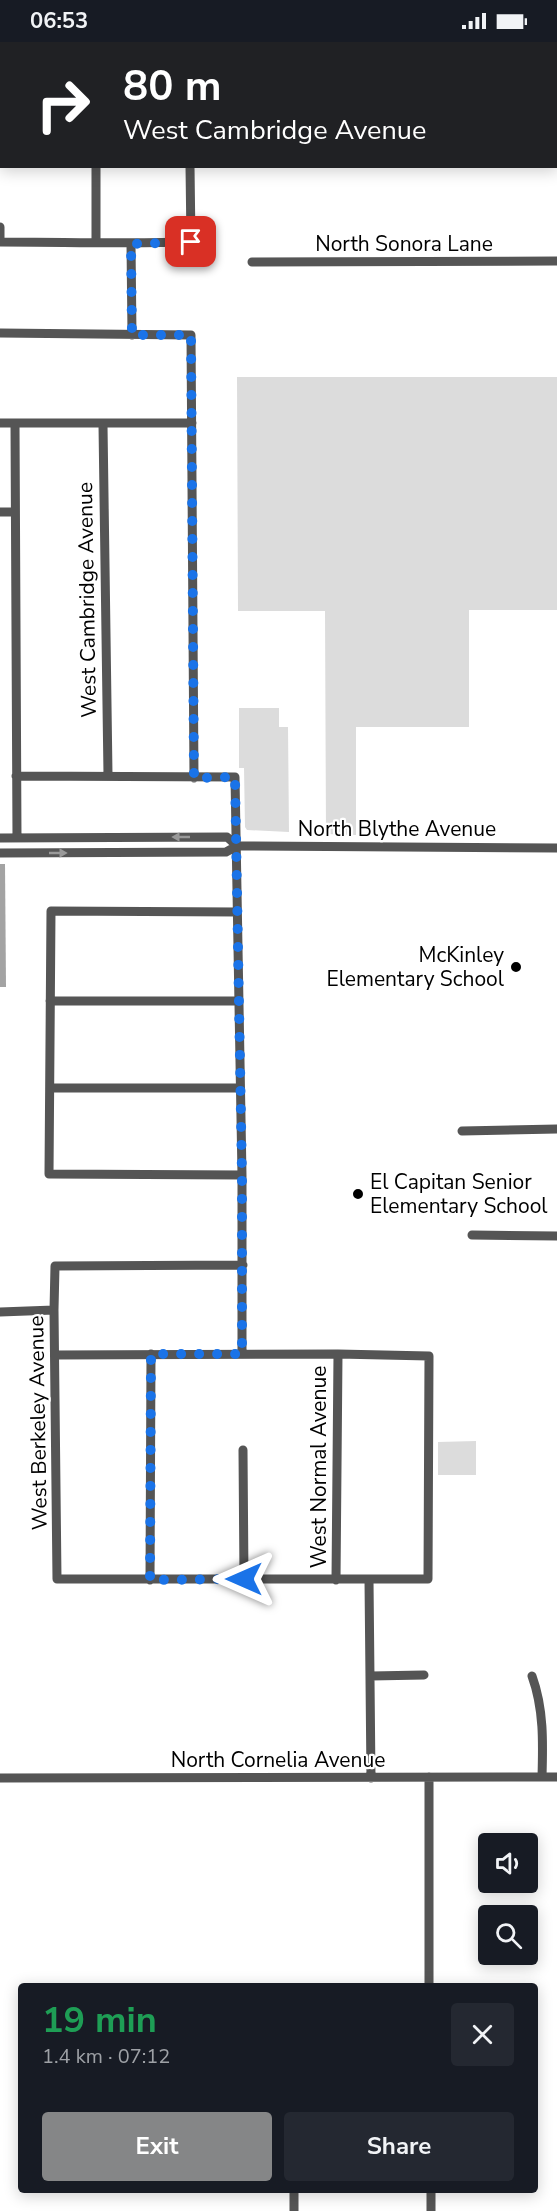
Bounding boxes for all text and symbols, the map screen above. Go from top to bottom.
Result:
text: 06:53 [30,6,88,36]
text: 80 m [123,58,222,115]
icon: right [24,66,102,144]
text: West Cambridge Avenue [123,112,426,149]
pin [165,216,216,267]
icon: arrive [174,225,207,258]
street label: North Sonora Lane [315,230,493,258]
street label: West Cambridge Avenue [71,482,103,718]
street label: North Blythe Avenue [298,815,496,843]
one-way arrow [172,832,191,842]
one-way arrow [49,848,68,858]
place label: McKinley Elementary School [326,941,505,993]
marker: McKinley Elementary School [509,960,523,974]
place label: El Capitan Senior Elementary School [370,1168,548,1220]
marker: El Capitan Senior Elementary School [351,1187,365,1201]
street label: West Berkeley Avenue [22,1315,54,1531]
street label: West Normal Avenue [305,1366,333,1568]
position arrow [212,1547,276,1611]
street label: North Cornelia Avenue [171,1746,385,1774]
map controls [478,1833,538,1965]
button: sound [478,1833,538,1893]
button: search [478,1905,538,1965]
text: 19 min [42,1996,157,2045]
button: close [451,2003,514,2066]
text: 1.4 km · 07:12 [42,2043,170,2070]
button: Exit [42,2112,272,2181]
button: Share [284,2112,514,2181]

